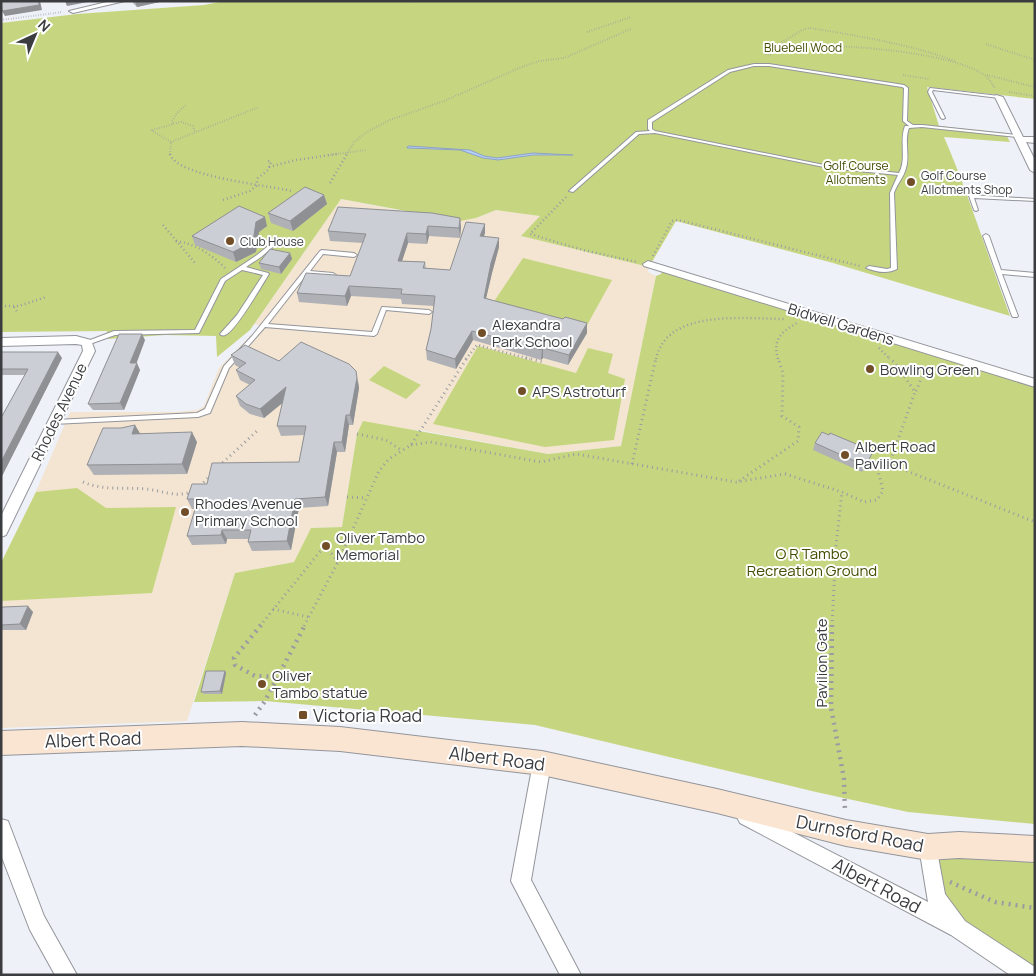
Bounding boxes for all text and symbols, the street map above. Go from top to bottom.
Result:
north arrow [10,10,60,60]
text: N [34,15,55,36]
park label: Bluebell Wood [764,39,842,56]
park label: Golf Course Allotments [823,157,889,188]
place label: Golf Course Allotments Shop [921,167,1012,198]
marker: Golf Course Allotments Shop [905,176,917,188]
place label: Club House [240,233,304,250]
marker: Club House [224,235,236,247]
street label: Bidwell Gardens [785,298,897,350]
place label: Alexandra Park School [492,314,573,352]
marker: Alexandra Park School [476,327,488,339]
street label: Rhodes Avenue [26,359,92,465]
place label: Bowling Green [880,359,979,380]
marker: Bowling Green [864,363,876,375]
place label: APS Astroturf [532,381,627,402]
marker: APS Astroturf [516,385,528,397]
place label: Albert Road Pavilion [855,436,936,474]
marker: Albert Road Pavilion [839,449,851,461]
place label: Rhodes Avenue Primary School [195,493,302,531]
marker: Rhodes Avenue Primary School [179,506,191,518]
place label: Oliver Tambo Memorial [336,527,425,565]
marker: Oliver Tambo Memorial [320,540,332,552]
park label: O R Tambo Recreation Ground [747,543,877,581]
street label: Pavilion Gate [811,618,832,708]
place label: Oliver Tambo statue [272,665,368,703]
marker: Oliver Tambo statue [256,678,268,690]
place label: Victoria Road [313,703,422,727]
marker: Victoria Road [297,709,309,721]
street label: Albert Road [44,725,142,753]
street label: Albert Road [448,740,546,776]
street label: Durnsford Road [794,809,926,857]
street label: Albert Road [829,852,925,918]

